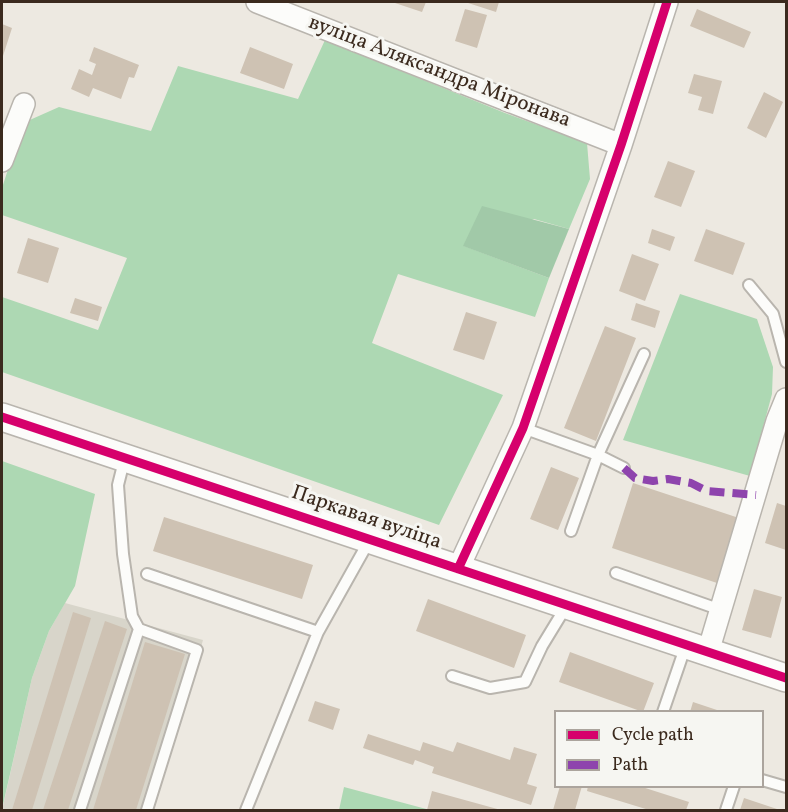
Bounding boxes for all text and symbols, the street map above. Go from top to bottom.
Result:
street label: вуліца Аляксандра Міронава [304,11,574,135]
street label: Паркавая вуліца [288,482,444,556]
legend [554,710,764,788]
text: Cycle path [612,723,694,748]
text: Path [612,753,648,778]

